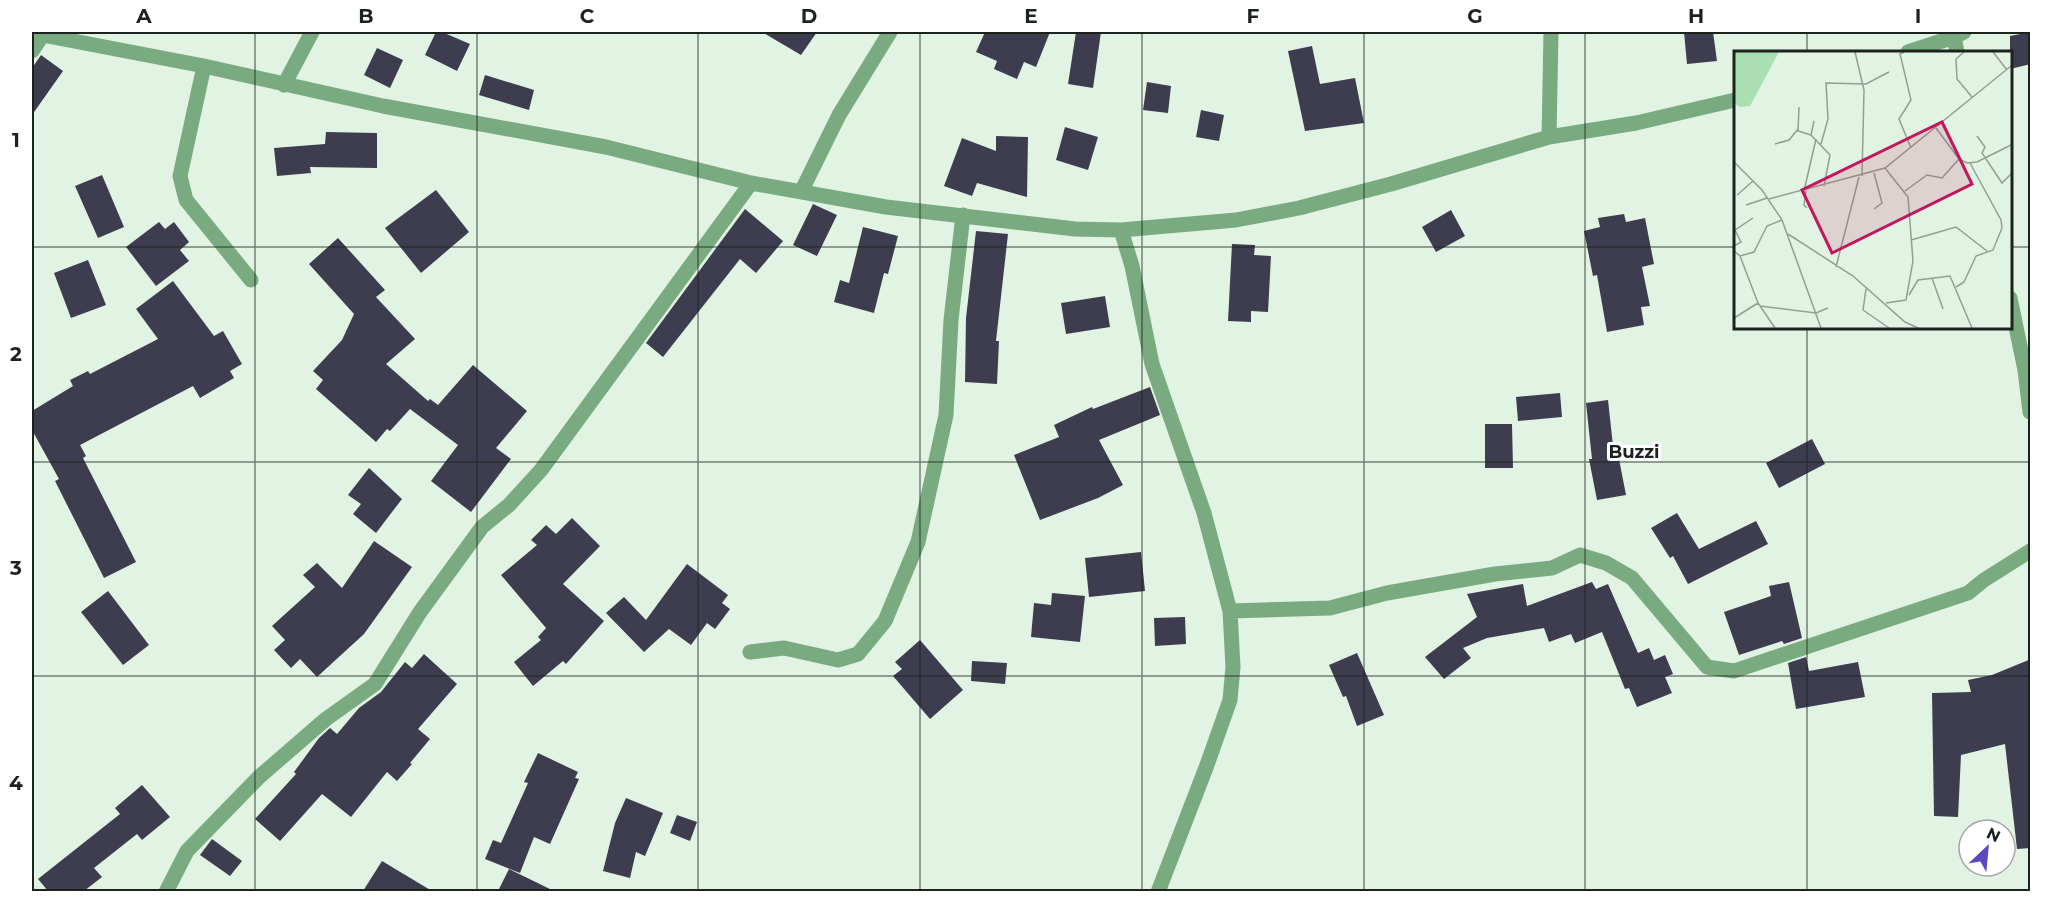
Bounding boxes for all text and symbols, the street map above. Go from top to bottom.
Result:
text: A [135,4,152,28]
text: B [358,4,374,28]
text: C [580,4,595,28]
text: D [801,4,817,28]
text: E [1024,4,1038,28]
text: F [1247,4,1260,28]
text: G [1467,4,1483,28]
text: H [1688,4,1704,28]
text: I [1915,4,1921,28]
inset map [1734,51,2011,328]
text: 1 [12,128,20,152]
text: 2 [10,342,22,366]
district label: Buzzi [1608,441,1660,463]
text: 3 [9,556,22,580]
text: 4 [9,771,23,795]
north arrow [1957,818,2017,878]
text: N [1983,824,2003,846]

